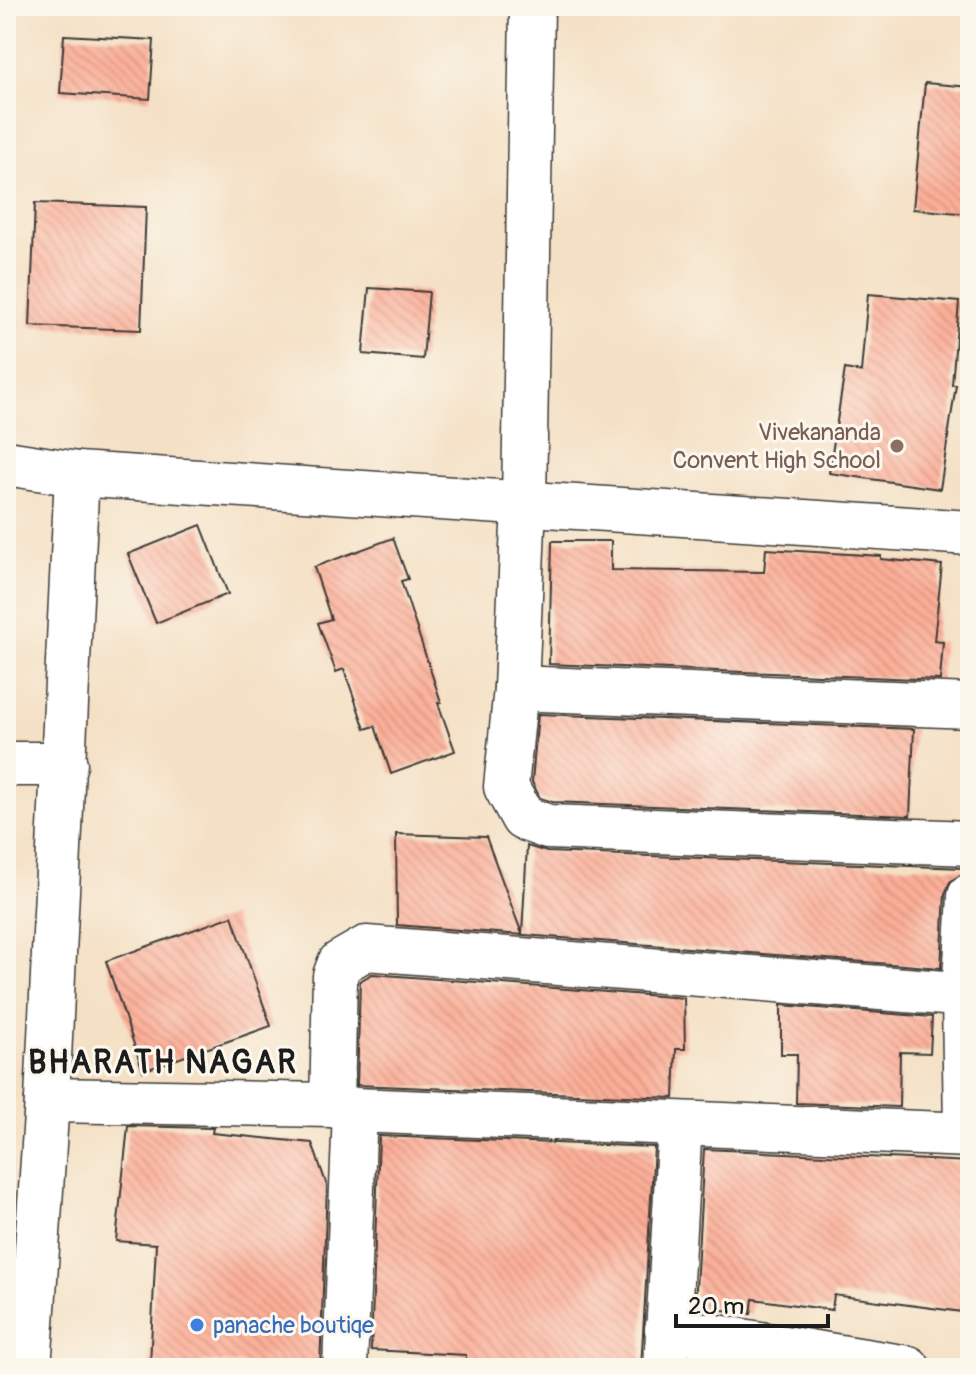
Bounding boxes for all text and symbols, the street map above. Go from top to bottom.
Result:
place label: Vivekananda Convent High School [672,418,881,475]
marker: Vivekananda Convent High School [888,437,906,455]
district label: BHARATH NAGAR [28,1043,298,1083]
scale bar [676,1278,828,1328]
text: 20 m [688,1292,744,1321]
place label: panache boutiqe [213,1311,374,1340]
marker: panache boutiqe [188,1316,206,1334]

